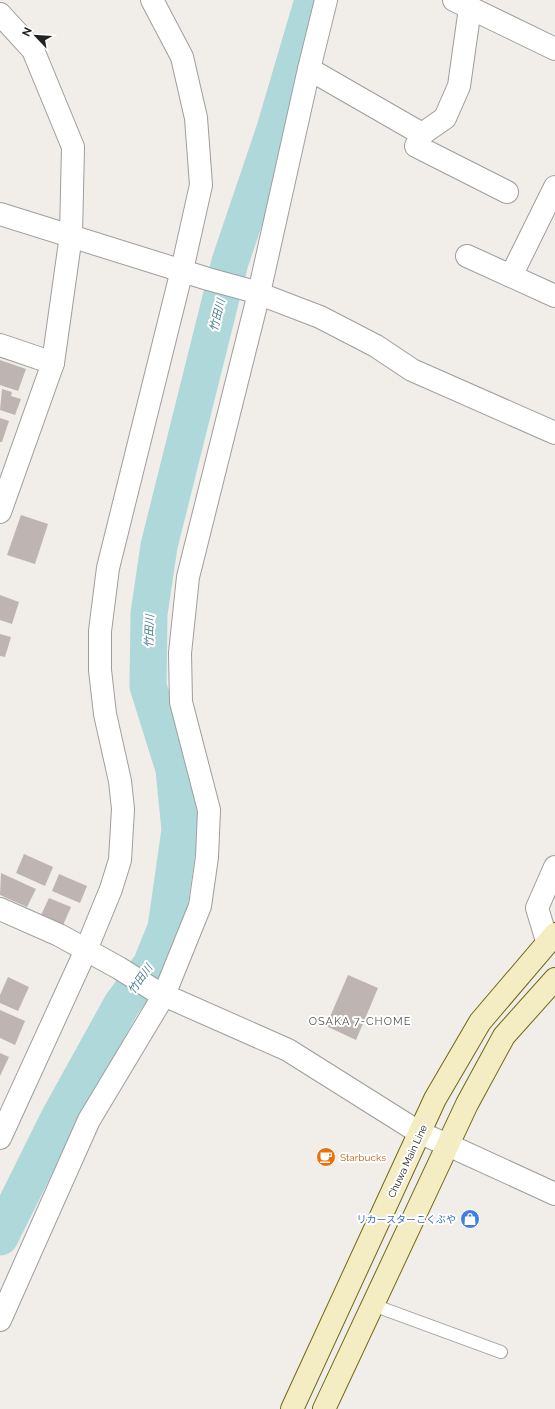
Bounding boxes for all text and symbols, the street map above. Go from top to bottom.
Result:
north arrow [16,16,56,56]
text: N [20,25,35,39]
water label: 竹田川 [207,297,228,333]
water label: 竹田川 [142,613,157,648]
water label: 竹田川 [126,961,156,997]
district label: OSAKA 7-CHOME [309,1015,411,1028]
street label: Chuwa Main Line [386,1123,429,1199]
cafe icon: Starbucks [315,1146,337,1168]
place label: Starbucks [340,1152,386,1163]
shop icon: リカースターこくぶや [459,1208,481,1230]
place label: リカースターこくぶや [357,1214,456,1225]

